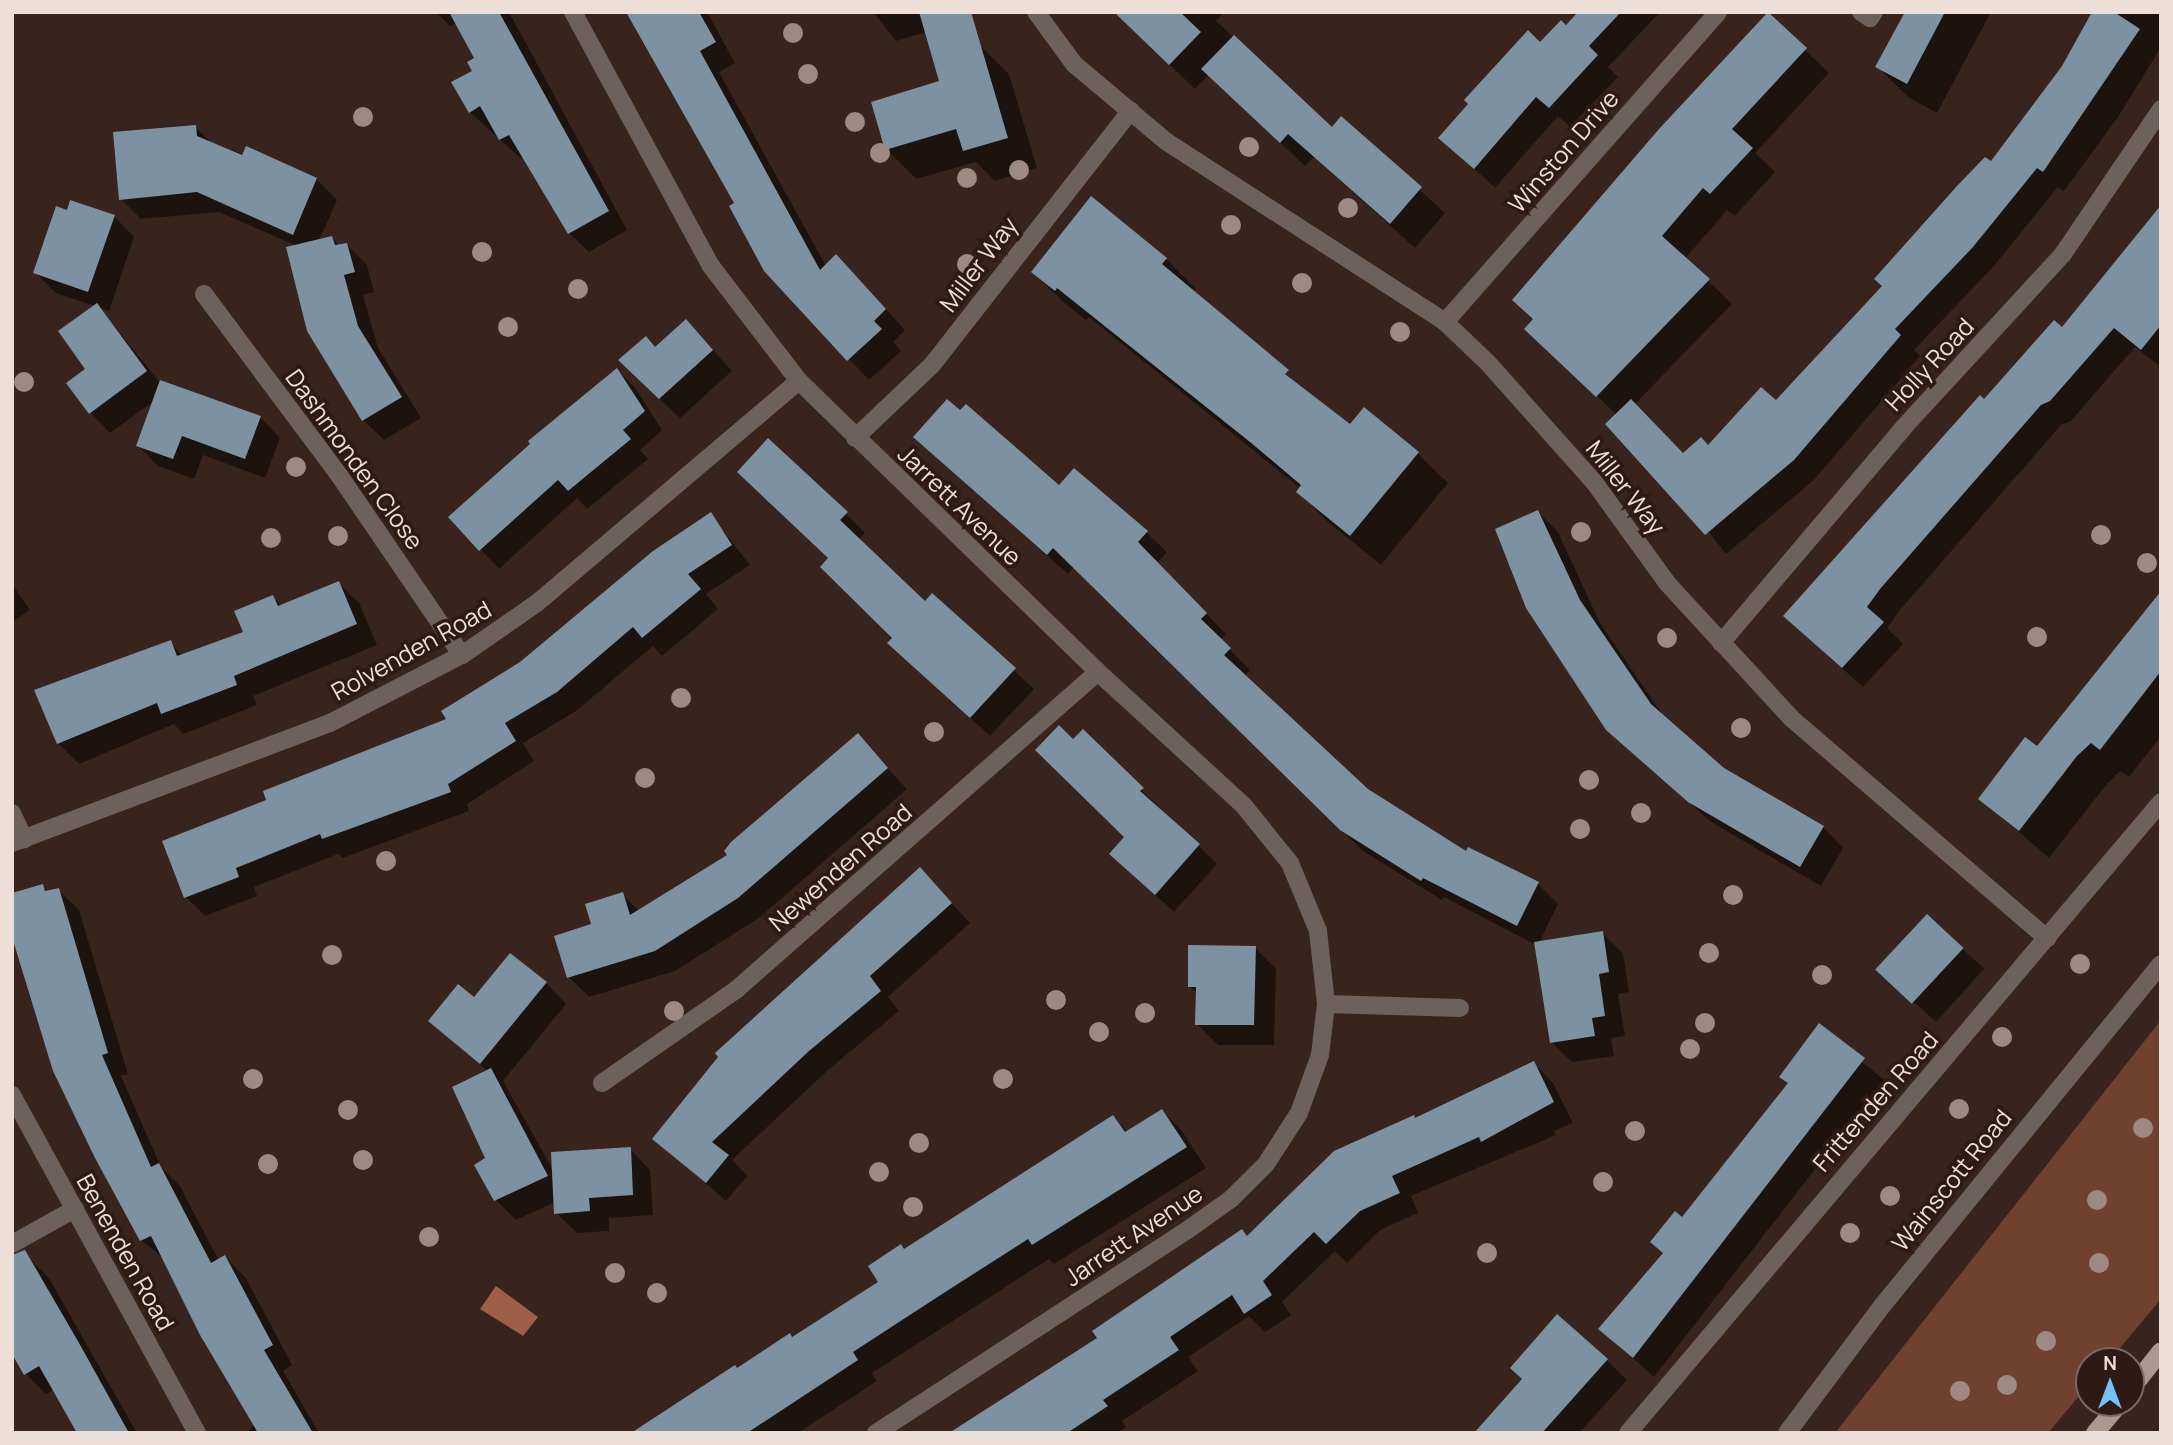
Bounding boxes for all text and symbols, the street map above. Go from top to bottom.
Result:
street label: Winston Drive [1502,84,1624,218]
street label: Miller Way [933,211,1023,317]
street label: Holly Road [1879,312,1979,416]
street label: Dashmonden Close [280,363,430,555]
street label: Miller Way [1580,434,1672,540]
street label: Jarrett Avenue [892,439,1028,571]
street label: Rolvenden Road [326,594,496,706]
street label: Newenden Road [763,797,917,937]
street label: Frittenden Road [1806,1025,1944,1177]
street label: Wainscott Road [1885,1103,2017,1257]
street label: Benenden Road [71,1169,181,1335]
street label: Jarrett Avenue [1058,1178,1208,1292]
north arrow [2075,1347,2145,1417]
text: N [2103,1350,2117,1376]

